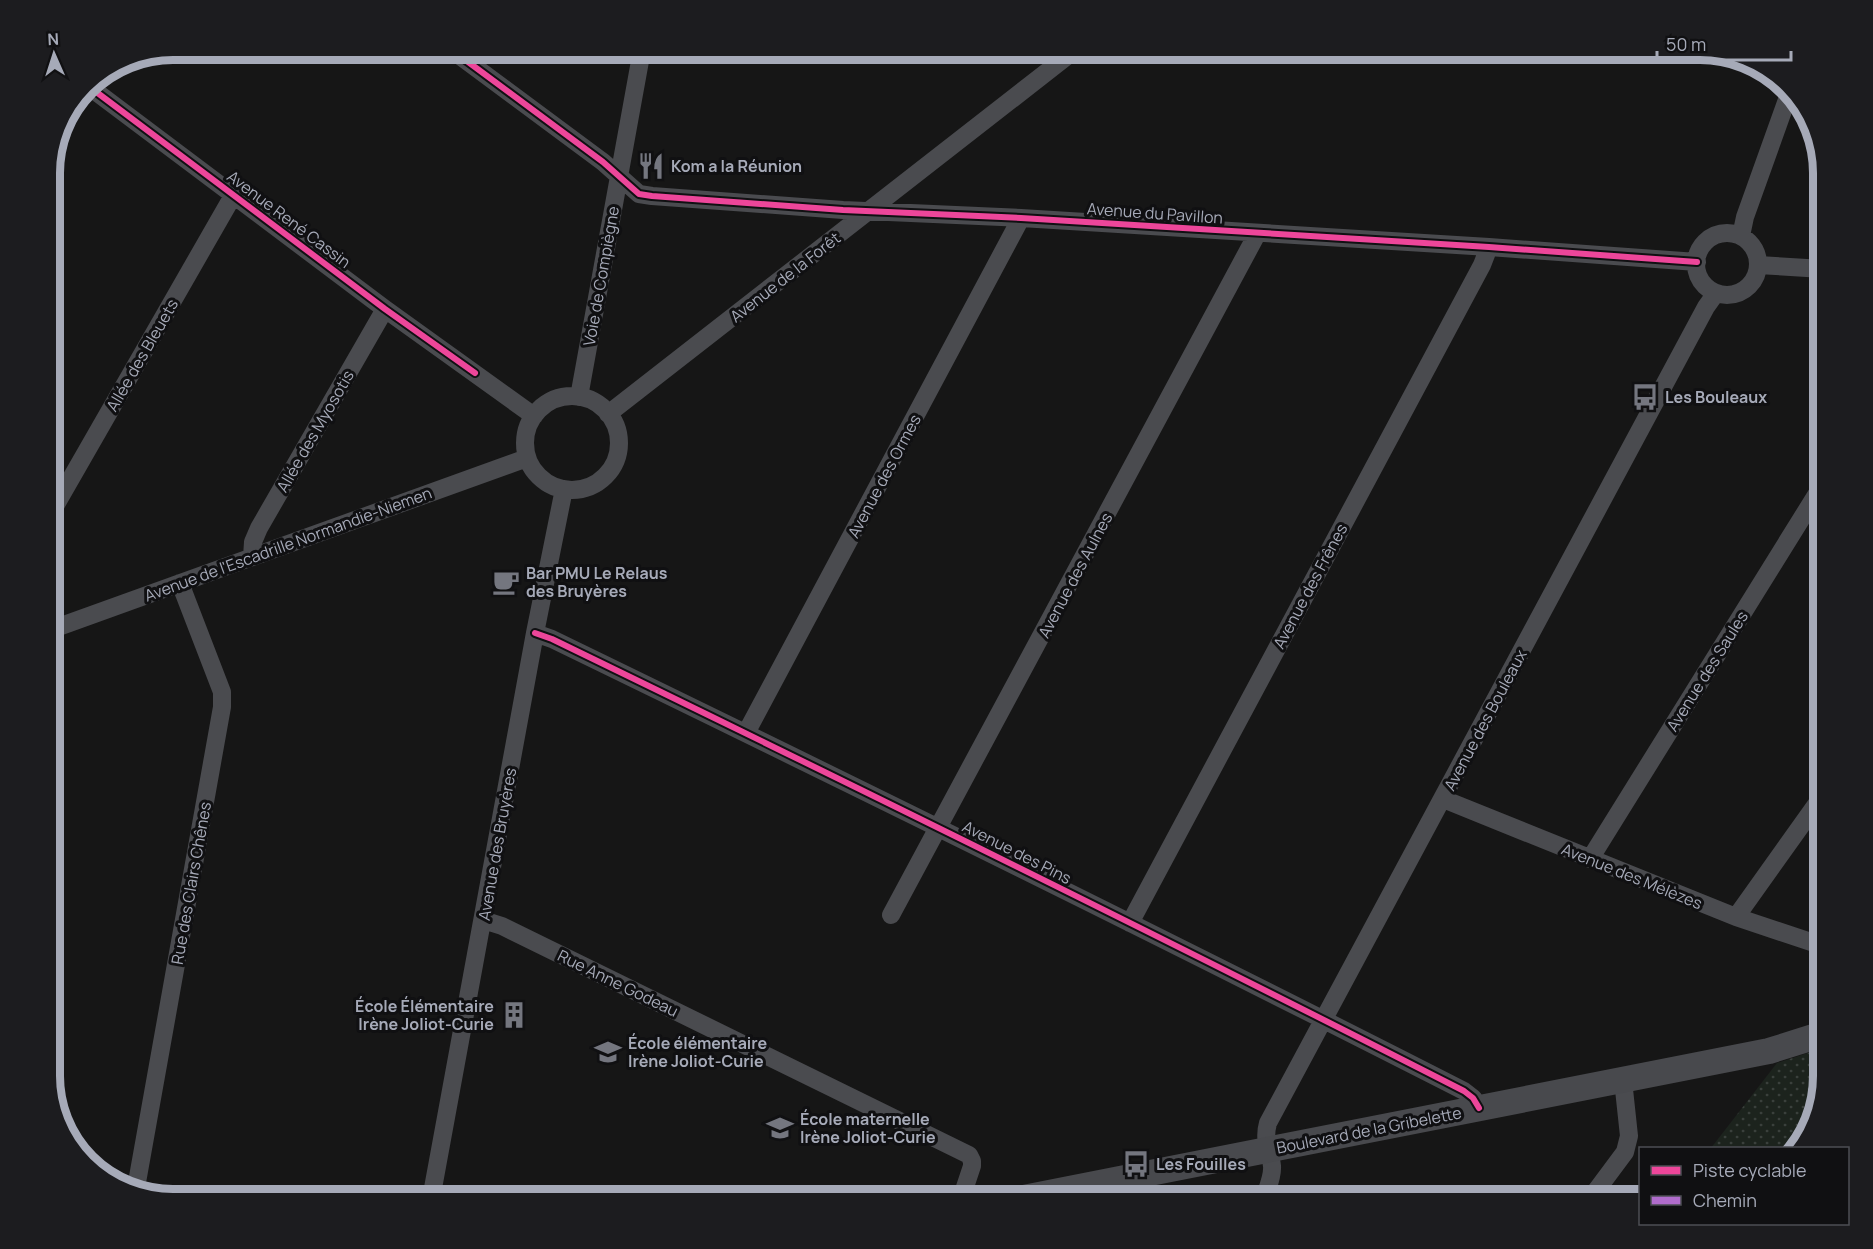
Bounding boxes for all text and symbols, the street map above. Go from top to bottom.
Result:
north arrow [24,24,84,84]
scale bar [1657,24,1790,62]
text: N [47,28,60,50]
text: 50 m [1666,32,1706,56]
restaurant icon: Kom a la Réunion [636,151,666,181]
place label: Kom a la Réunion [671,155,802,177]
street label: Avenue René Cassin [223,165,355,273]
street label: Avenue du Pavillon [1086,197,1224,229]
street label: Voie de Compiègne [578,204,624,348]
street label: Avenue de la Forêt [725,227,845,327]
street label: Allée des Bleuets [101,295,183,415]
street label: Allée des Myosotis [271,366,359,496]
bus stop icon: Les Bouleaux [1630,382,1660,412]
place label: Les Bouleaux [1665,386,1767,408]
street label: Avenue des Ormes [842,410,926,542]
street label: Avenue de l'Escadrille Normandie-Niemen [141,482,435,606]
street label: Avenue des Aulnes [1033,508,1117,642]
street label: Avenue des Frênes [1268,520,1352,652]
place label: Bar PMU Le Relaus des Bruyères [526,562,668,602]
cafe icon: Bar PMU Le Relaus des Bruyères [491,567,521,597]
street label: Avenue des Saules [1661,607,1753,735]
street label: Avenue des Bouleaux [1438,645,1532,794]
street label: Avenue des Bruyères [473,766,521,922]
street label: Rue des Clairs Chênes [166,800,216,966]
street label: Avenue des Pins [959,815,1075,889]
street label: Avenue des Mélèzes [1558,838,1706,914]
street label: Rue Anne Godeau [554,944,682,1022]
place label: École Élémentaire Irène Joliot-Curie [355,995,494,1035]
building icon: École Élémentaire Irène Joliot-Curie [499,1000,529,1030]
place label: École élémentaire Irène Joliot-Curie [628,1032,768,1072]
school or university icon: École élémentaire Irène Joliot-Curie [593,1037,623,1067]
street label: Boulevard de la Gribelette [1275,1101,1463,1159]
place label: École maternelle Irène Joliot-Curie [800,1108,936,1148]
school or university icon: École maternelle Irène Joliot-Curie [765,1113,795,1143]
legend [1639,1147,1849,1225]
bus stop icon: Les Fouilles [1121,1149,1151,1179]
place label: Les Fouilles [1156,1153,1246,1175]
text: Piste cyclable [1693,1158,1807,1182]
text: Chemin [1693,1188,1757,1212]

